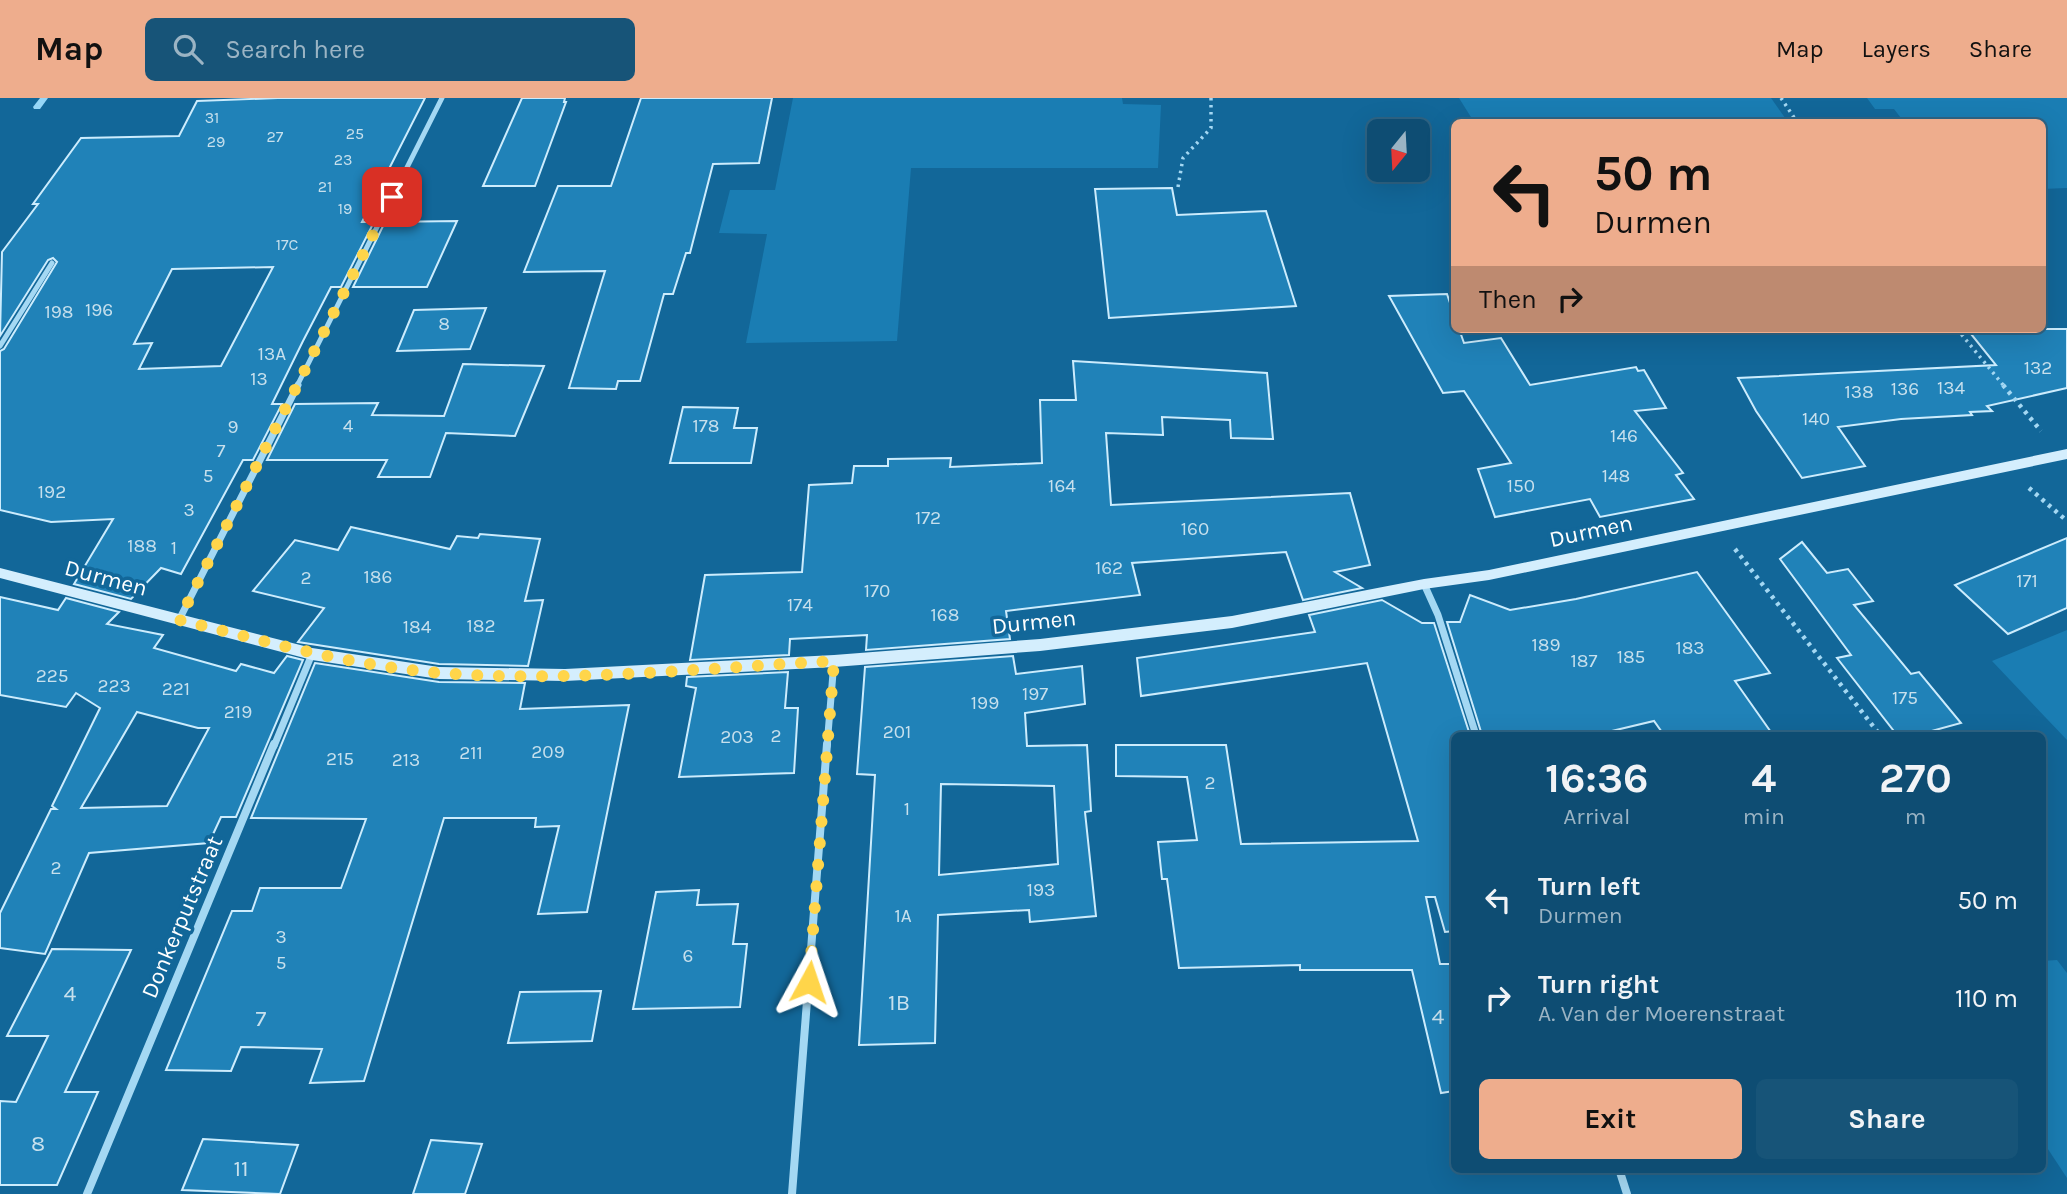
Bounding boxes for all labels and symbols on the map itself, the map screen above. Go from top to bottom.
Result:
house number: 31 [205,108,219,127]
north arrow [1367,119,1430,182]
house number: 25 [346,124,364,143]
house number: 27 [267,127,284,146]
house number: 29 [207,132,225,151]
house number: 23 [334,150,352,169]
pin [362,167,422,227]
house number: 21 [318,177,332,196]
house number: 19 [338,199,352,218]
house number: 17C [276,235,298,254]
house number: 196 [85,299,113,321]
house number: 198 [45,301,73,323]
house number: 8 [438,313,450,335]
house number: 13A [258,343,286,365]
house number: 132 [2024,357,2052,379]
house number: 13 [250,368,268,390]
house number: 134 [1937,377,1965,399]
house number: 136 [1891,378,1919,400]
house number: 138 [1844,381,1874,403]
house number: 140 [1802,408,1830,430]
house number: 4 [343,415,354,437]
house number: 178 [693,415,719,437]
house number: 9 [227,416,239,438]
house number: 146 [1610,425,1638,447]
house number: 7 [217,440,226,462]
house number: 5 [203,465,213,487]
house number: 148 [1602,465,1630,487]
house number: 164 [1048,475,1076,497]
house number: 150 [1507,475,1535,497]
house number: 192 [38,481,66,503]
house number: 3 [183,499,195,521]
house number: 172 [915,507,941,529]
street label: Durmen [1547,509,1635,553]
house number: 160 [1181,518,1209,540]
house number: 188 [127,535,157,557]
house number: 1 [171,537,177,559]
street label: Durmen [62,554,150,602]
house number: 162 [1095,557,1123,579]
house number: 186 [364,566,392,588]
house number: 2 [300,567,312,589]
house number: 171 [2016,570,2038,592]
house number: 170 [864,580,890,602]
house number: 174 [787,594,813,616]
house number: 168 [931,604,959,626]
street label: Durmen [991,604,1077,640]
house number: 182 [467,615,495,637]
house number: 184 [403,616,432,638]
house number: 189 [1532,634,1560,656]
house number: 183 [1675,637,1705,659]
house number: 185 [1617,646,1645,668]
house number: 187 [1571,650,1598,672]
house number: 225 [36,665,68,687]
house number: 223 [97,675,131,697]
house number: 221 [162,678,190,700]
house number: 197 [1022,683,1048,705]
house number: 175 [1892,687,1918,709]
house number: 199 [971,692,999,714]
house number: 219 [224,701,252,723]
house number: 201 [883,721,911,743]
house number: 2 [770,725,782,747]
house number: 203 [720,726,754,748]
house number: 209 [531,741,565,763]
house number: 211 [459,742,483,764]
house number: 215 [326,748,354,770]
house number: 213 [392,749,420,771]
house number: 2 [1204,772,1216,794]
house number: 1 [904,798,910,820]
street label: Donkerputstraat [136,831,229,1002]
house number: 2 [50,857,62,879]
house number: 193 [1027,879,1055,901]
house number: 1A [894,905,912,927]
house number: 3 [275,926,287,948]
house number: 6 [683,945,693,967]
position arrow [772,945,846,1019]
house number: 5 [276,952,286,974]
house number: 4 [64,980,77,1007]
house number: 1B [888,989,910,1016]
house number: 4 [1432,1003,1445,1030]
house number: 7 [256,1005,267,1032]
house number: 8 [31,1130,45,1157]
house number: 11 [233,1155,249,1182]

